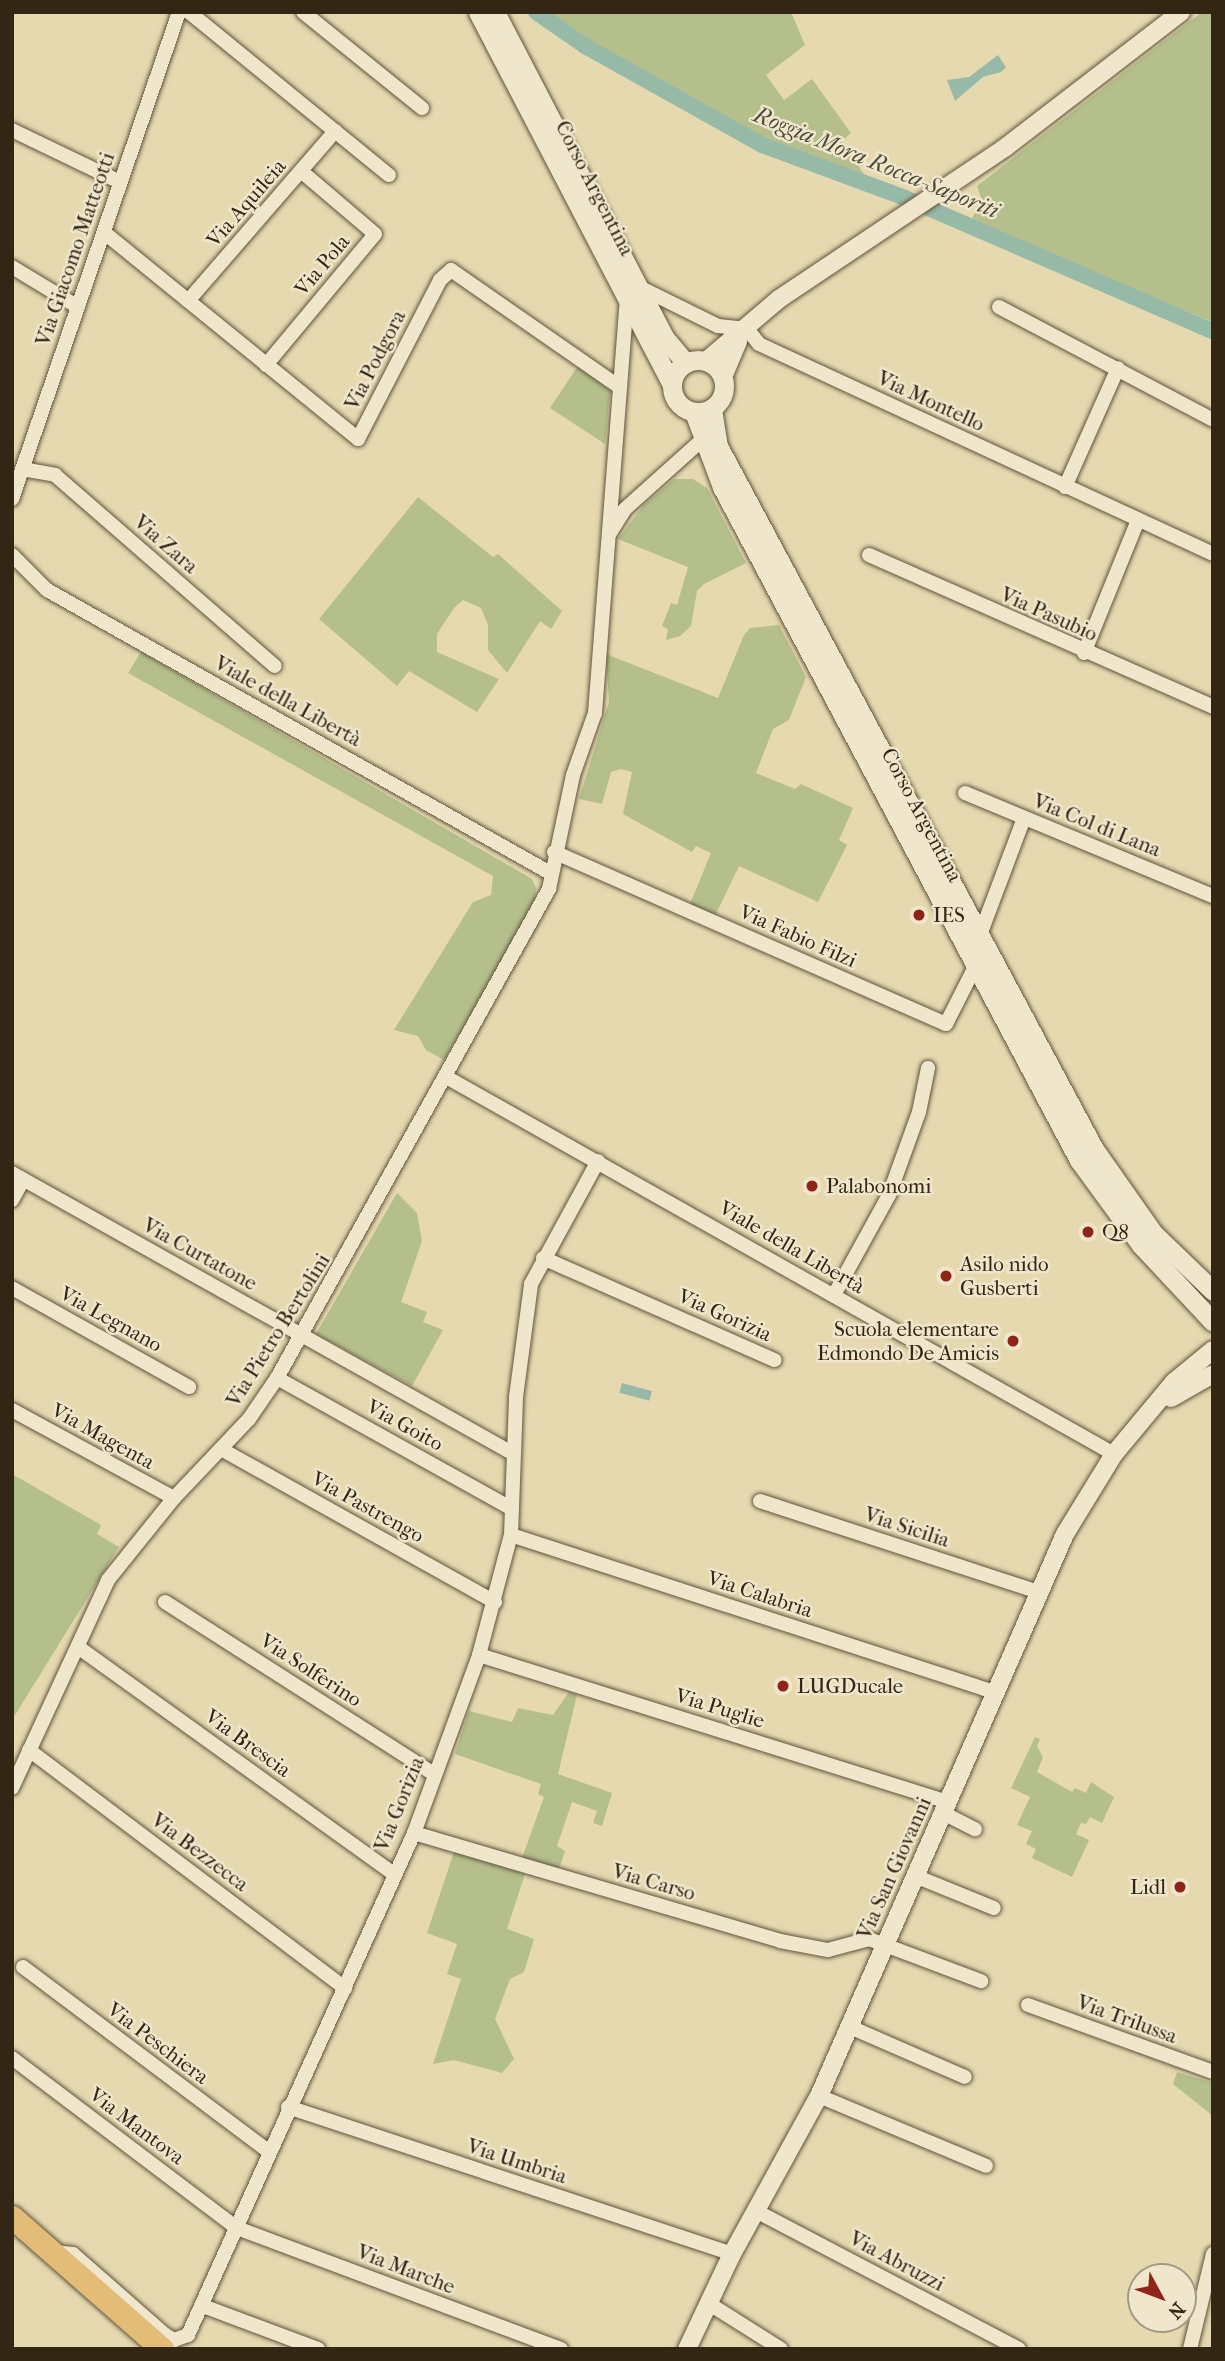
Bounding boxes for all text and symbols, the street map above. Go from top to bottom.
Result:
water label: Roggia Mora Rocca-Saporiti [749,101,1003,225]
street label: Corso Argentina [550,116,640,260]
street label: Via Giacomo Matteotti [30,149,120,349]
street label: Via Aquileia [201,154,291,252]
street label: Via Pola [289,229,355,301]
street label: Via Podgora [339,306,411,414]
street label: Via Montello [873,365,989,437]
street label: Via Zara [129,509,203,579]
street label: Via Pasubio [997,581,1101,647]
street label: Viale della Libertà [210,650,366,752]
street label: Corso Argentina [876,744,968,886]
street label: Via Col di Lana [1029,788,1165,862]
street label: Via Fabio Filzi [735,899,861,973]
place label: IES [933,902,965,928]
marker: IES [911,907,927,923]
place label: Palabonomi [826,1173,932,1199]
marker: Palabonomi [804,1178,820,1194]
street label: Viale della Libertà [715,1195,869,1299]
street label: Via Curtatone [138,1212,262,1296]
place label: Q8 [1102,1219,1129,1245]
marker: Q8 [1080,1224,1096,1240]
street label: Via Pietro Bertolini [221,1249,335,1411]
place label: Asilo nido Gusberti [960,1251,1049,1301]
marker: Asilo nido Gusberti [938,1268,954,1284]
street label: Via Legnano [55,1281,167,1357]
street label: Via Gorizia [674,1283,776,1347]
place label: Scuola elementare Edmondo De Amicis [817,1316,999,1366]
marker: Scuola elementare Edmondo De Amicis [1005,1333,1021,1349]
street label: Via Goito [362,1394,448,1456]
street label: Via Magenta [47,1397,159,1475]
street label: Via Pastrengo [307,1466,429,1548]
street label: Via Sicilia [861,1501,953,1553]
street label: Via Calabria [704,1565,816,1623]
street label: Via Solferino [255,1628,367,1712]
place label: LUGDucale [797,1673,903,1699]
marker: LUGDucale [775,1678,791,1694]
street label: Via Puglie [672,1682,768,1734]
street label: Via Brescia [200,1703,296,1783]
street label: Via Gorizia [369,1753,429,1855]
street label: Via San Giovanni [851,1793,937,1943]
street label: Via Bezzecca [146,1807,254,1897]
street label: Via Carso [610,1858,698,1906]
place label: Lidl [1130,1874,1166,1900]
marker: Lidl [1172,1879,1188,1895]
street label: Via Trilussa [1074,1989,1180,2049]
street label: Via Peschiera [102,1997,214,2089]
street label: Via Mantova [84,2082,190,2170]
street label: Via Umbria [464,2133,570,2189]
street label: Via Abruzzi [845,2225,949,2297]
street label: Via Marche [353,2239,459,2299]
north arrow [1127,2263,1197,2333]
text: N [1163,2298,1189,2323]

